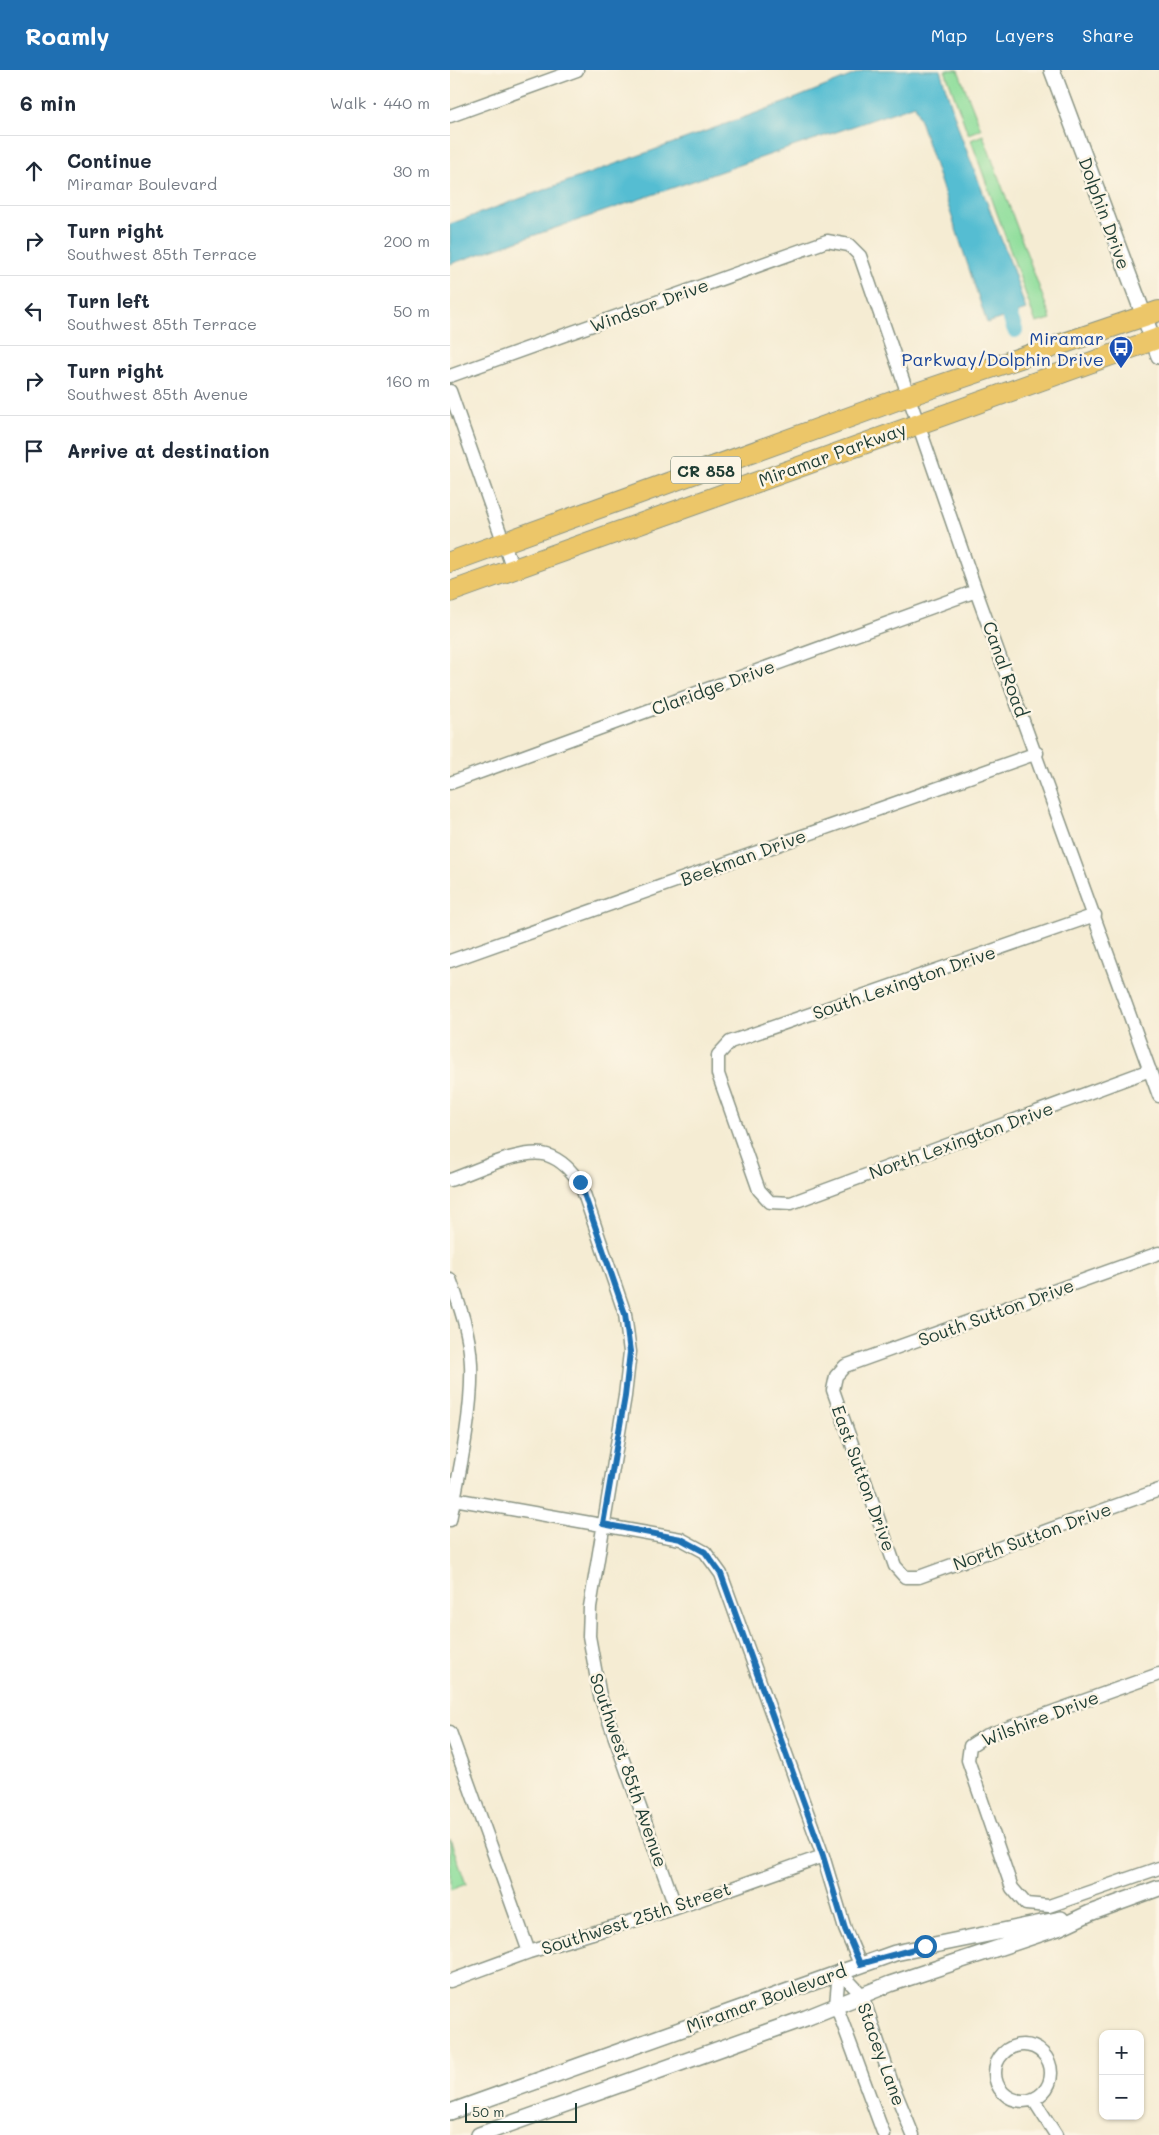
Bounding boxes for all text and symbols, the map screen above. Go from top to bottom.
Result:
text: Roamly [25,20,109,51]
text: Map [931,23,967,47]
text: Layers [995,23,1054,47]
text: Share [1082,23,1134,47]
text: 6 min [20,89,76,116]
text: Walk · 440 m [330,92,430,113]
text: Continue [67,148,152,173]
street label: Dolphin Drive [1074,154,1136,272]
icon: ahead [20,157,48,185]
text: 30 m [393,160,430,181]
text: Miramar Boulevard [67,173,217,194]
text: Turn right [67,218,164,243]
icon: right [20,227,48,255]
text: 200 m [383,230,430,251]
text: Southwest 85th Terrace [67,243,257,264]
street label: Windsor Drive [586,272,712,338]
text: Turn left [67,288,150,313]
icon: left [20,297,48,325]
text: 50 m [393,300,430,321]
text: Southwest 85th Terrace [67,313,257,334]
place label: Miramar Parkway/Dolphin Drive [902,326,1104,371]
bus stop icon: Miramar Parkway/Dolphin Drive [1108,335,1134,369]
text: Turn right [67,358,164,383]
icon: right [20,367,48,395]
text: 160 m [385,370,430,391]
text: Southwest 85th Avenue [67,383,248,404]
street label: Miramar Parkway [755,416,909,492]
icon: arrive [20,437,48,465]
text: Arrive at destination [67,438,270,463]
road number: CR 858 [671,456,741,484]
street label: Canal Road [978,618,1034,720]
street label: Claridge Drive [648,654,778,720]
street label: Beekman Drive [677,823,809,891]
street label: South Lexington Drive [809,939,999,1025]
street label: North Lexington Drive [866,1095,1056,1185]
route end [569,1171,592,1194]
street label: South Sutton Drive [915,1273,1077,1351]
street label: East Sutton Drive [826,1402,902,1554]
street label: North Sutton Drive [950,1496,1114,1576]
street label: Southwest 85th Avenue [584,1670,674,1870]
street label: Wilshire Drive [978,1685,1102,1751]
street label: Southwest 25th Street [538,1876,734,1960]
route start [914,1935,937,1958]
street label: Miramar Boulevard [682,1958,850,2038]
street label: Stacey Lane [852,1999,912,2109]
map controls [1099,2030,1144,2120]
button: + [1099,2030,1144,2075]
button: − [1099,2075,1144,2120]
scale bar [465,2100,578,2123]
text: 50 m [472,2102,504,2121]

